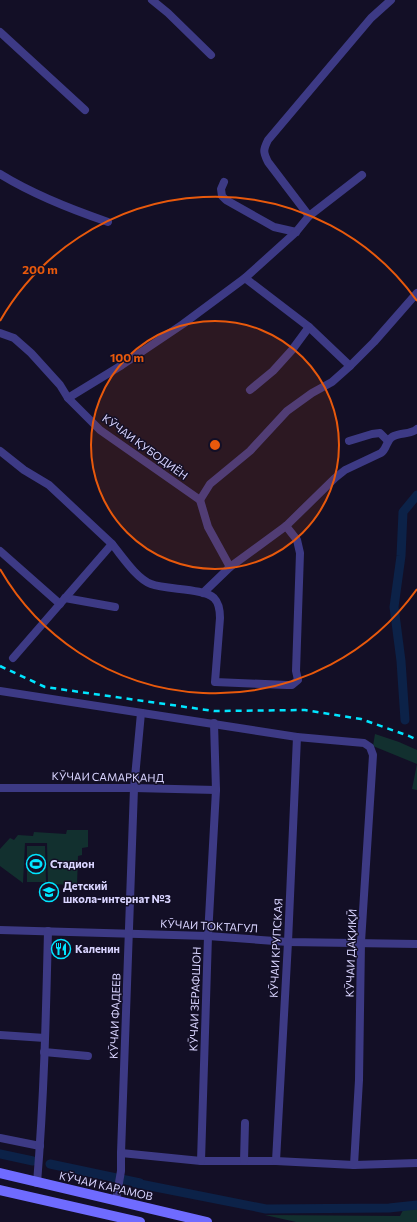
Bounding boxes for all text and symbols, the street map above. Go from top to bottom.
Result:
text: 200 m [22,262,58,276]
text: 100 m [110,350,144,364]
street label: КӮЧАИ ҚУБОДИЁН [100,410,191,482]
centre of rings [208,438,222,452]
street label: КӮЧАИ САМАРҚАНД [52,769,165,784]
sports icon: Стадион [25,853,47,875]
place label: Стадион [50,857,95,870]
place label: Детский школа-интернат №3 [63,879,171,905]
school or university icon: Детский школа-интернат №3 [38,881,60,903]
street label: КӮЧАИ КРУПСКАЯ [266,898,285,998]
street label: КӮЧАИ ДАҚИҚӢ [342,908,359,998]
street label: КӮЧАИ ТОКТАГУЛ [160,916,258,935]
restaurant icon: Каленин [50,938,72,960]
place label: Каленин [75,942,120,955]
street label: КӮЧАИ ЗЕРАФШОН [186,946,203,1052]
street label: КӮЧАИ ФАДЕЕВ [107,973,122,1059]
street label: КӮЧАИ КАРАМОВ [58,1168,154,1203]

